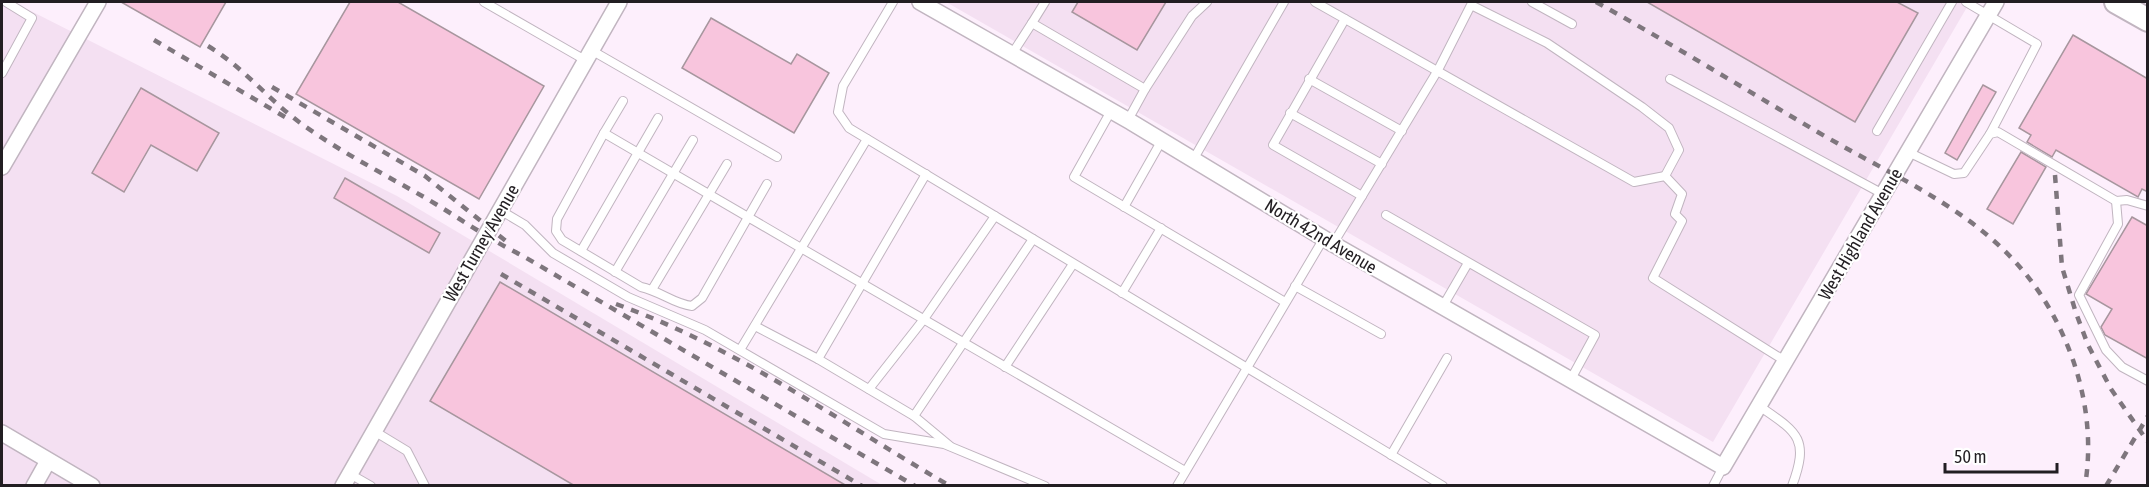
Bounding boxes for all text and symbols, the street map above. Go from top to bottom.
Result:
street label: West Highland Avenue [1814,164,1906,304]
street label: West Turney Avenue [439,181,523,305]
street label: North 42nd Avenue [1261,194,1381,278]
scale bar [1945,436,2058,474]
text: 50 m [1954,446,1986,467]

